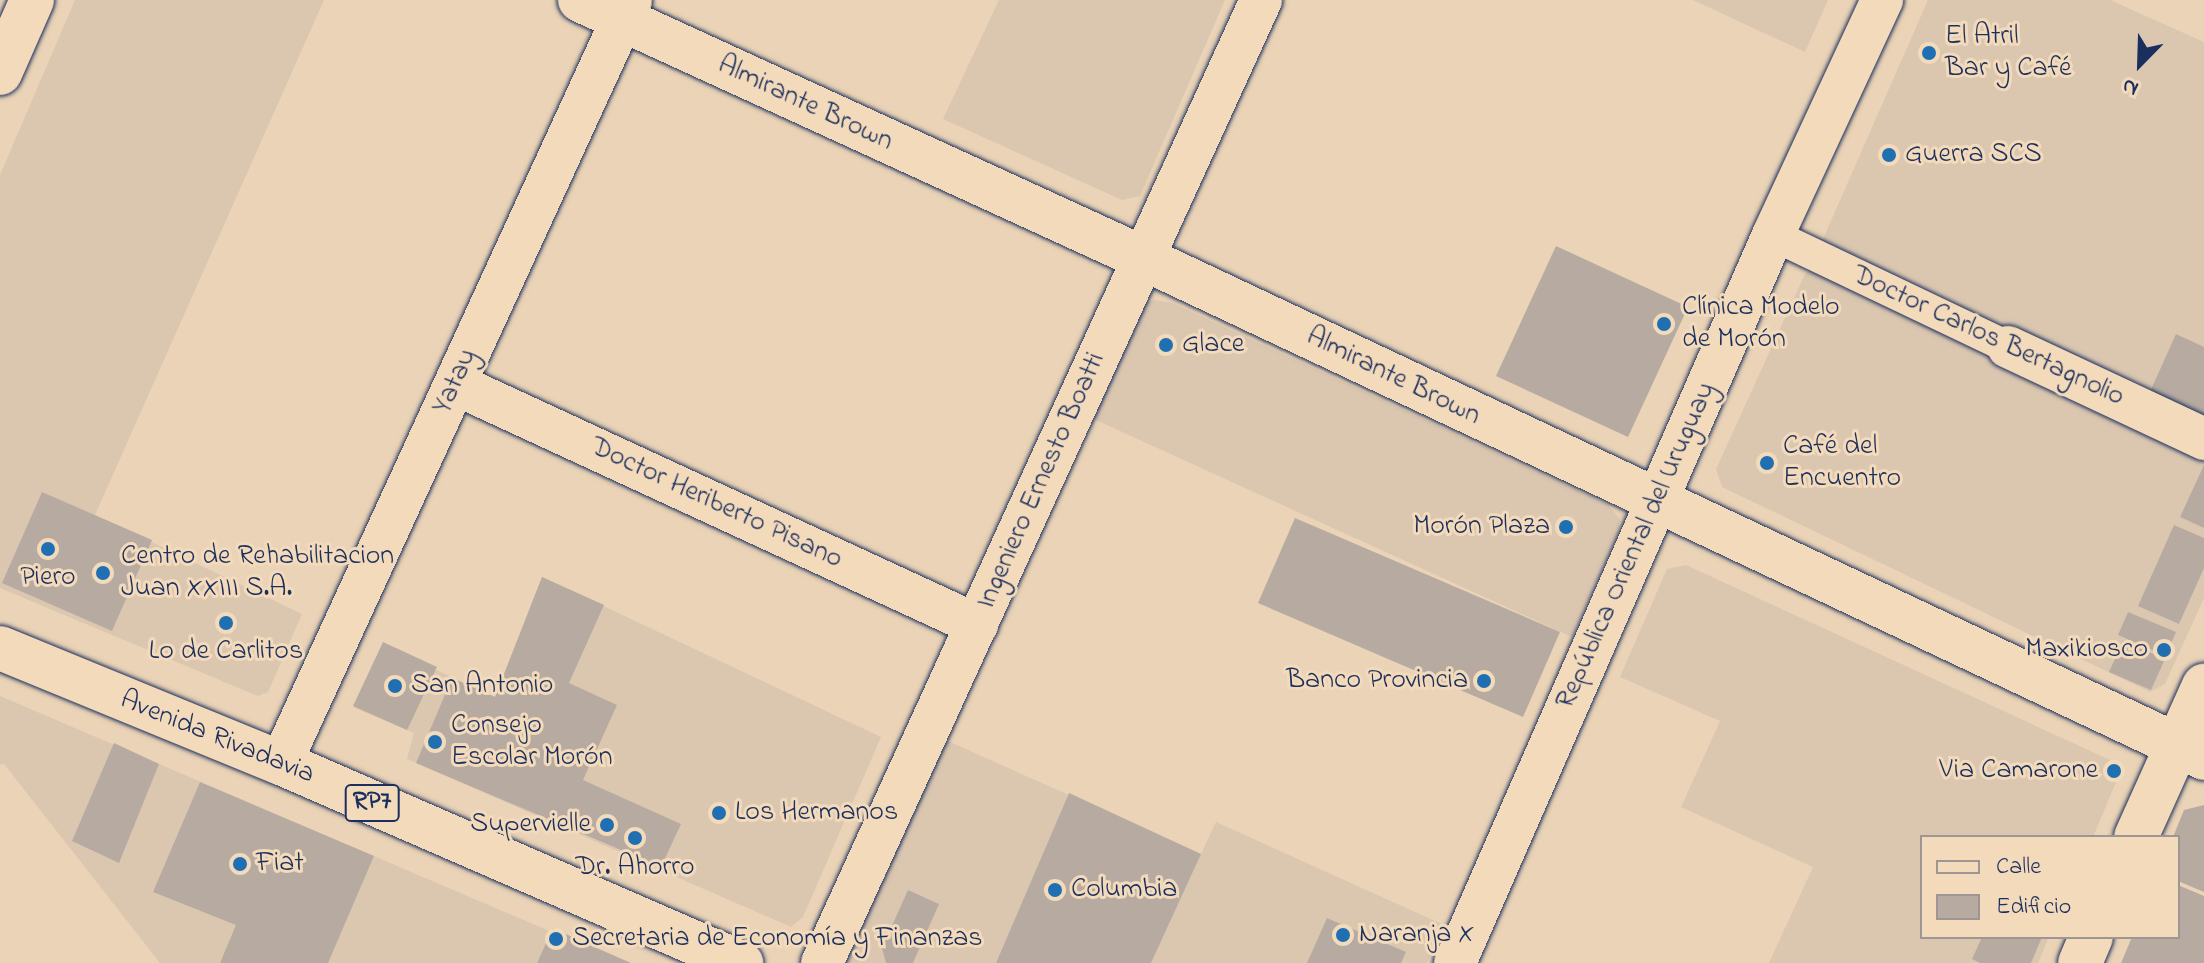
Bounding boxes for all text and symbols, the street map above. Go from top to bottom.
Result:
place label: El Atril Bar y Café [1945,20,2072,86]
north arrow [2100,24,2180,104]
marker: El Atril Bar y Café [1920,44,1938,62]
street label: Almirante Brown [712,49,898,159]
text: N [2118,68,2144,104]
place label: Guerra SCS [1905,138,2042,172]
marker: Guerra SCS [1880,146,1898,164]
street label: Doctor Carlos Bertagnolio [1847,259,2129,415]
place label: Clínica Modelo de Morón [1682,291,1840,357]
marker: Clínica Modelo de Morón [1653,313,1675,335]
street label: Almirante Brown [1300,320,1486,434]
place label: Glace [1182,328,1244,362]
marker: Glace [1157,336,1175,354]
street label: Yatay [426,344,486,420]
street label: Ingeniero Ernesto Boatti [970,348,1114,614]
street label: República Oriental del Uruguay [1550,378,1724,714]
place label: Café del Encuentro [1783,430,1901,496]
street label: Doctor Heriberto Pisano [585,431,847,577]
marker: Café del Encuentro [1758,454,1776,472]
place label: Morón Plaza [1413,510,1550,544]
marker: Morón Plaza [1557,518,1575,536]
marker: Piero [39,540,57,558]
place label: Centro de Rehabilitacion Juan XXIII S.A. [121,540,394,606]
place label: Piero [20,561,76,595]
marker: Centro de Rehabilitacion Juan XXIII S.A. [92,562,114,584]
marker: Lo de Carlitos [217,614,235,632]
place label: Maxikiosco [2025,633,2148,667]
place label: Lo de Carlitos [149,635,303,669]
marker: Maxikiosco [2155,641,2173,659]
place label: Banco Provincia [1286,664,1468,698]
place label: San Antonio [411,669,553,703]
marker: Banco Provincia [1475,672,1493,690]
marker: San Antonio [386,677,404,695]
street label: Avenida Rivadavia [115,684,319,792]
place label: Consejo Escolar Morón [451,709,612,775]
marker: Consejo Escolar Morón [426,733,444,751]
place label: Via Camarone [1939,754,2098,788]
marker: Via Camarone [2105,762,2123,780]
road number: RP7 [344,781,400,825]
place label: Los Hermanos [735,796,898,830]
marker: Los Hermanos [710,804,728,822]
place label: Supervielle [470,808,591,842]
marker: Supervielle [598,816,616,834]
marker: Dr. Ahorro [626,829,644,847]
legend [1920,835,2180,939]
place label: Fiat [256,847,304,881]
text: Calle [1996,850,2041,885]
place label: Dr. Ahorro [576,851,694,885]
marker: Fiat [231,855,249,873]
place label: Columbia [1071,873,1177,907]
marker: Columbia [1046,881,1064,899]
text: Edificio [1996,890,2071,925]
place label: Naranja X [1359,918,1474,952]
place label: Secretaria de Economía y Finanzas [572,922,983,956]
marker: Naranja X [1334,926,1352,944]
marker: Secretaria de Economía y Finanzas [547,930,565,948]

